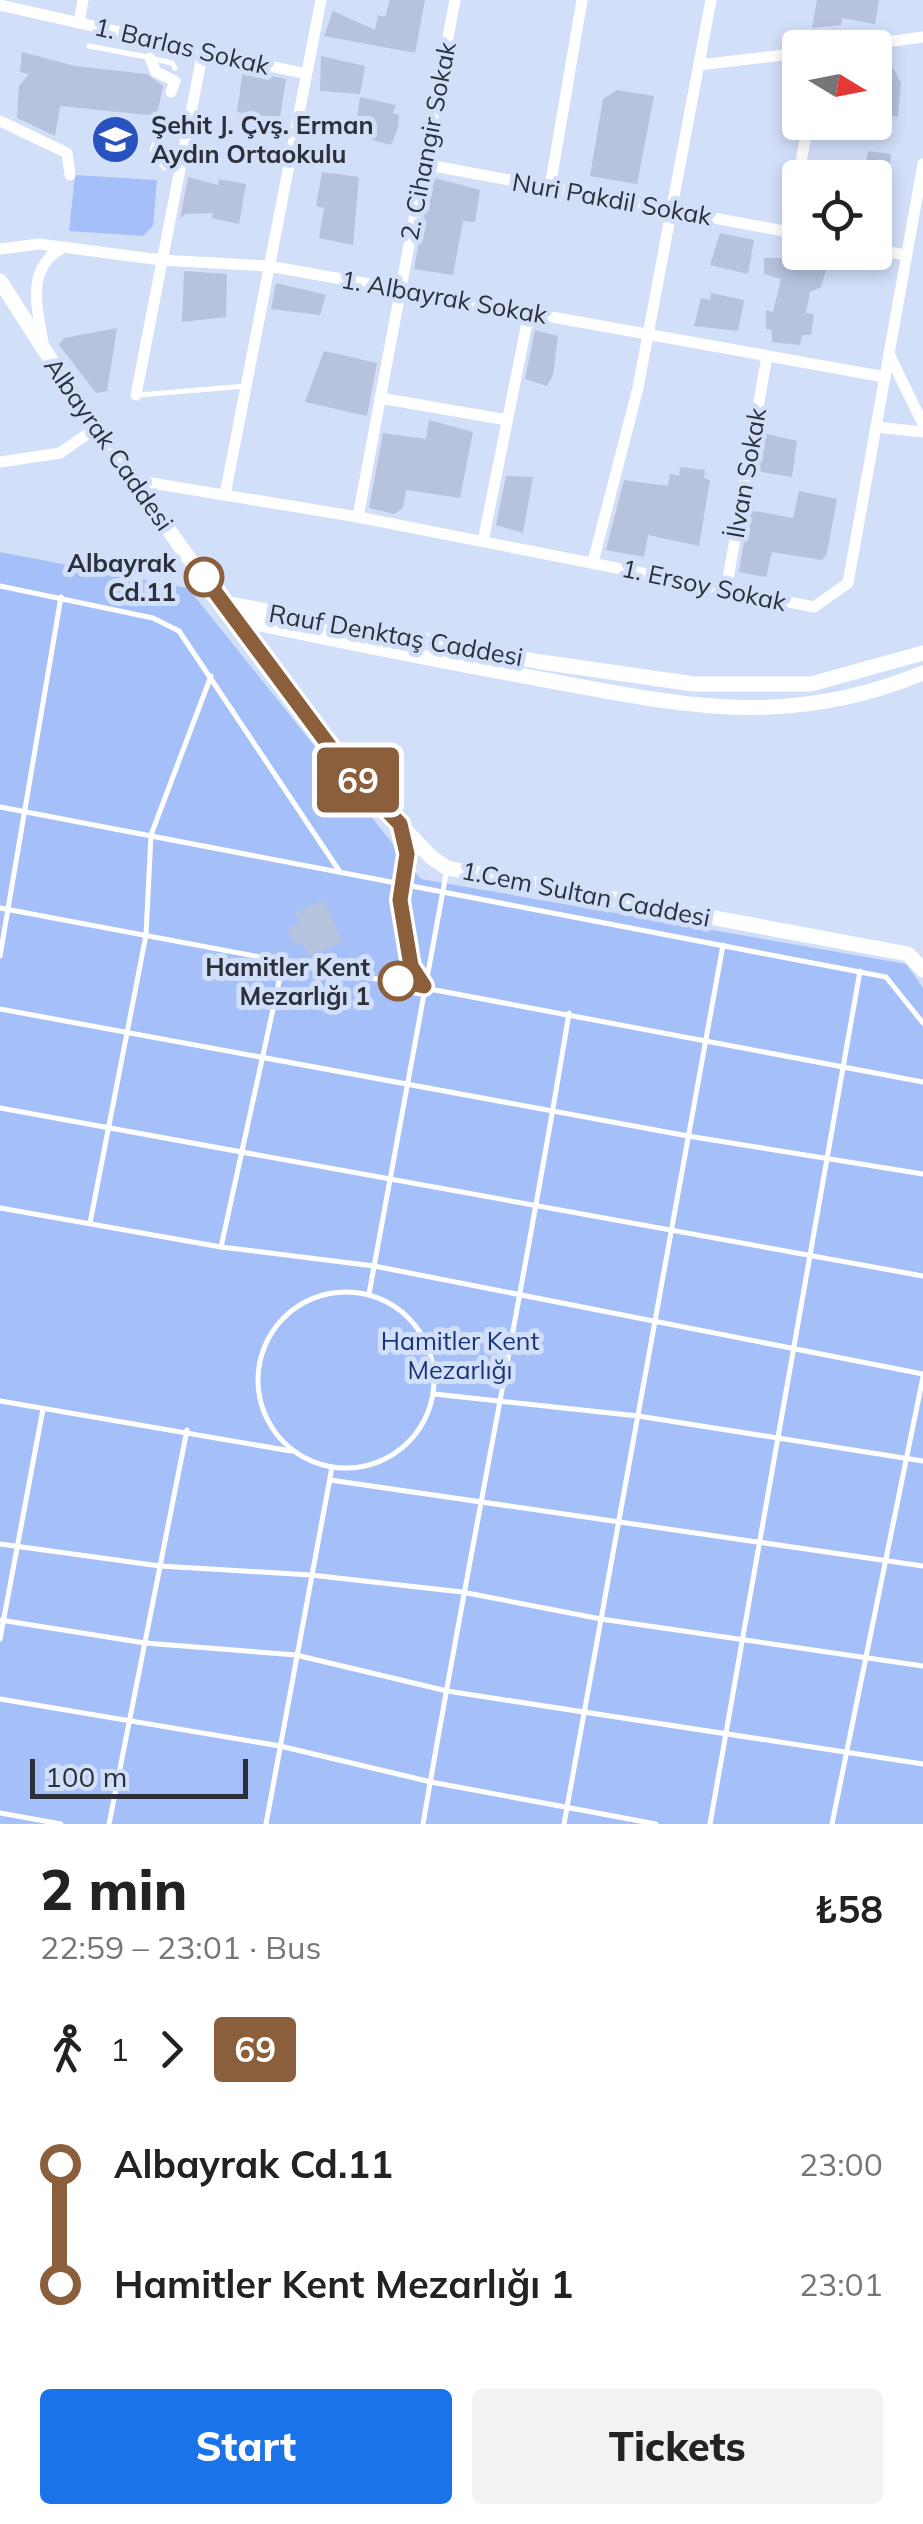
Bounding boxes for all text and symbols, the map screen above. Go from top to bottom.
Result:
street label: 1. Barlas Sokak [92,10,274,81]
north arrow [782,30,892,140]
map controls [782,30,892,270]
street label: 2. Cihangir Sokak [393,38,462,243]
place label: Şehit J. Çvş. Erman Aydın Ortaokulu [151,109,374,169]
school or university icon: Şehit J. Çvş. Erman Aydın Ortaokulu [90,113,142,165]
button: locate [782,160,892,270]
street label: Nuri Pakdil Sokak [510,166,715,231]
street label: 1. Albayrak Sokak [339,263,551,330]
street label: Albayrak Caddesi [38,351,181,536]
street label: İlvan Sokak [719,404,772,541]
place label: Albayrak Cd.11 [67,547,177,607]
street label: 1. Ersoy Sokak [619,552,790,617]
marker: Albayrak Cd.11 [185,558,223,596]
street label: Rauf Denktaş Caddesi [267,597,526,672]
line badge: 69 [313,748,403,812]
text: 69 [337,758,379,802]
street label: 1.Cem Sultan Caddesi [459,854,713,933]
place label: Hamitler Kent Mezarlığı 1 [205,951,371,1011]
marker: Hamitler Kent Mezarlığı 1 [379,962,417,1000]
park label: Hamitler Kent Mezarlığı [381,1325,540,1385]
scale bar [30,1754,248,1798]
text: 100 m [45,1759,127,1794]
text: 2 min [40,1855,187,1924]
text: ₺58 [815,1885,883,1933]
text: 22:59 – 23:01 · Bus [40,1927,321,1967]
icon: walk [40,2022,95,2077]
icon: forward [144,2022,199,2077]
text: 69 [234,2027,276,2071]
text: 1 [110,2029,129,2069]
text: Albayrak Cd.11 [114,2140,393,2188]
text: 23:00 [799,2144,883,2184]
text: Hamitler Kent Mezarlığı 1 [114,2260,573,2308]
text: 23:01 [799,2264,883,2304]
button: Start [40,2389,452,2504]
button: Tickets [472,2389,883,2504]

